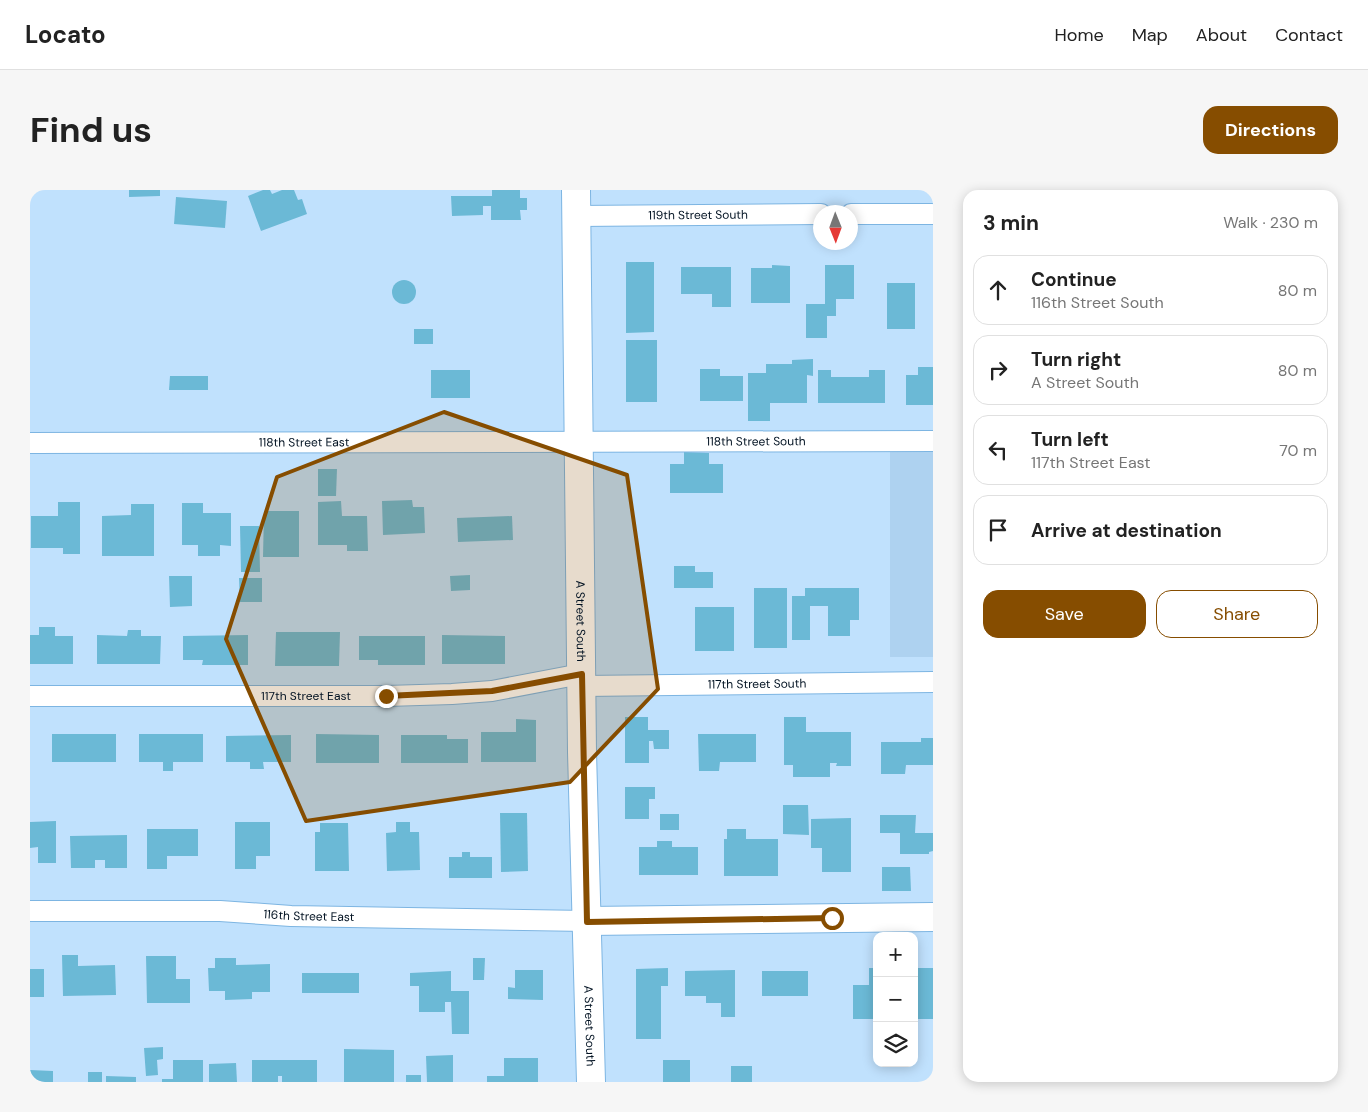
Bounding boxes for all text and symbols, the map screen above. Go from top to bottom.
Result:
text: Locato [25,19,106,50]
text: Home [1054,23,1104,47]
text: Map [1132,23,1168,47]
text: About [1196,23,1247,47]
text: Contact [1275,23,1343,47]
button: Directions [1203,106,1338,154]
text: Find us [30,107,152,153]
north arrow [813,205,858,250]
street label: 119th Street South [648,207,748,223]
text: 3 min [983,209,1039,237]
text: Walk · 230 m [1223,212,1318,233]
text: Continue [1031,267,1117,292]
icon: ahead [984,276,1012,304]
text: 80 m [1278,280,1317,301]
text: 116th Street South [1031,292,1164,313]
text: Turn right [1031,347,1121,372]
icon: right [984,356,1012,384]
text: 80 m [1278,360,1317,381]
text: A Street South [1031,372,1139,393]
text: Turn left [1031,427,1109,452]
street label: 118th Street South [706,433,806,450]
street label: 118th Street East [259,434,350,450]
icon: left [984,436,1012,464]
text: 70 m [1279,440,1317,461]
text: 117th Street East [1031,452,1151,473]
icon: arrive [984,516,1012,544]
text: Arrive at destination [1031,518,1222,543]
street label: A Street South [572,580,589,662]
button: Save [983,590,1146,638]
button: Share [1156,590,1318,638]
street label: 117th Street South [708,675,806,693]
route end [375,685,398,708]
street label: 117th Street East [261,688,351,704]
street label: 116th Street East [263,906,355,925]
route start [821,907,844,930]
map controls [873,932,918,1067]
button: + [873,932,918,977]
button: − [873,977,918,1022]
street label: A Street South [580,985,599,1067]
button: layers [873,1022,918,1067]

